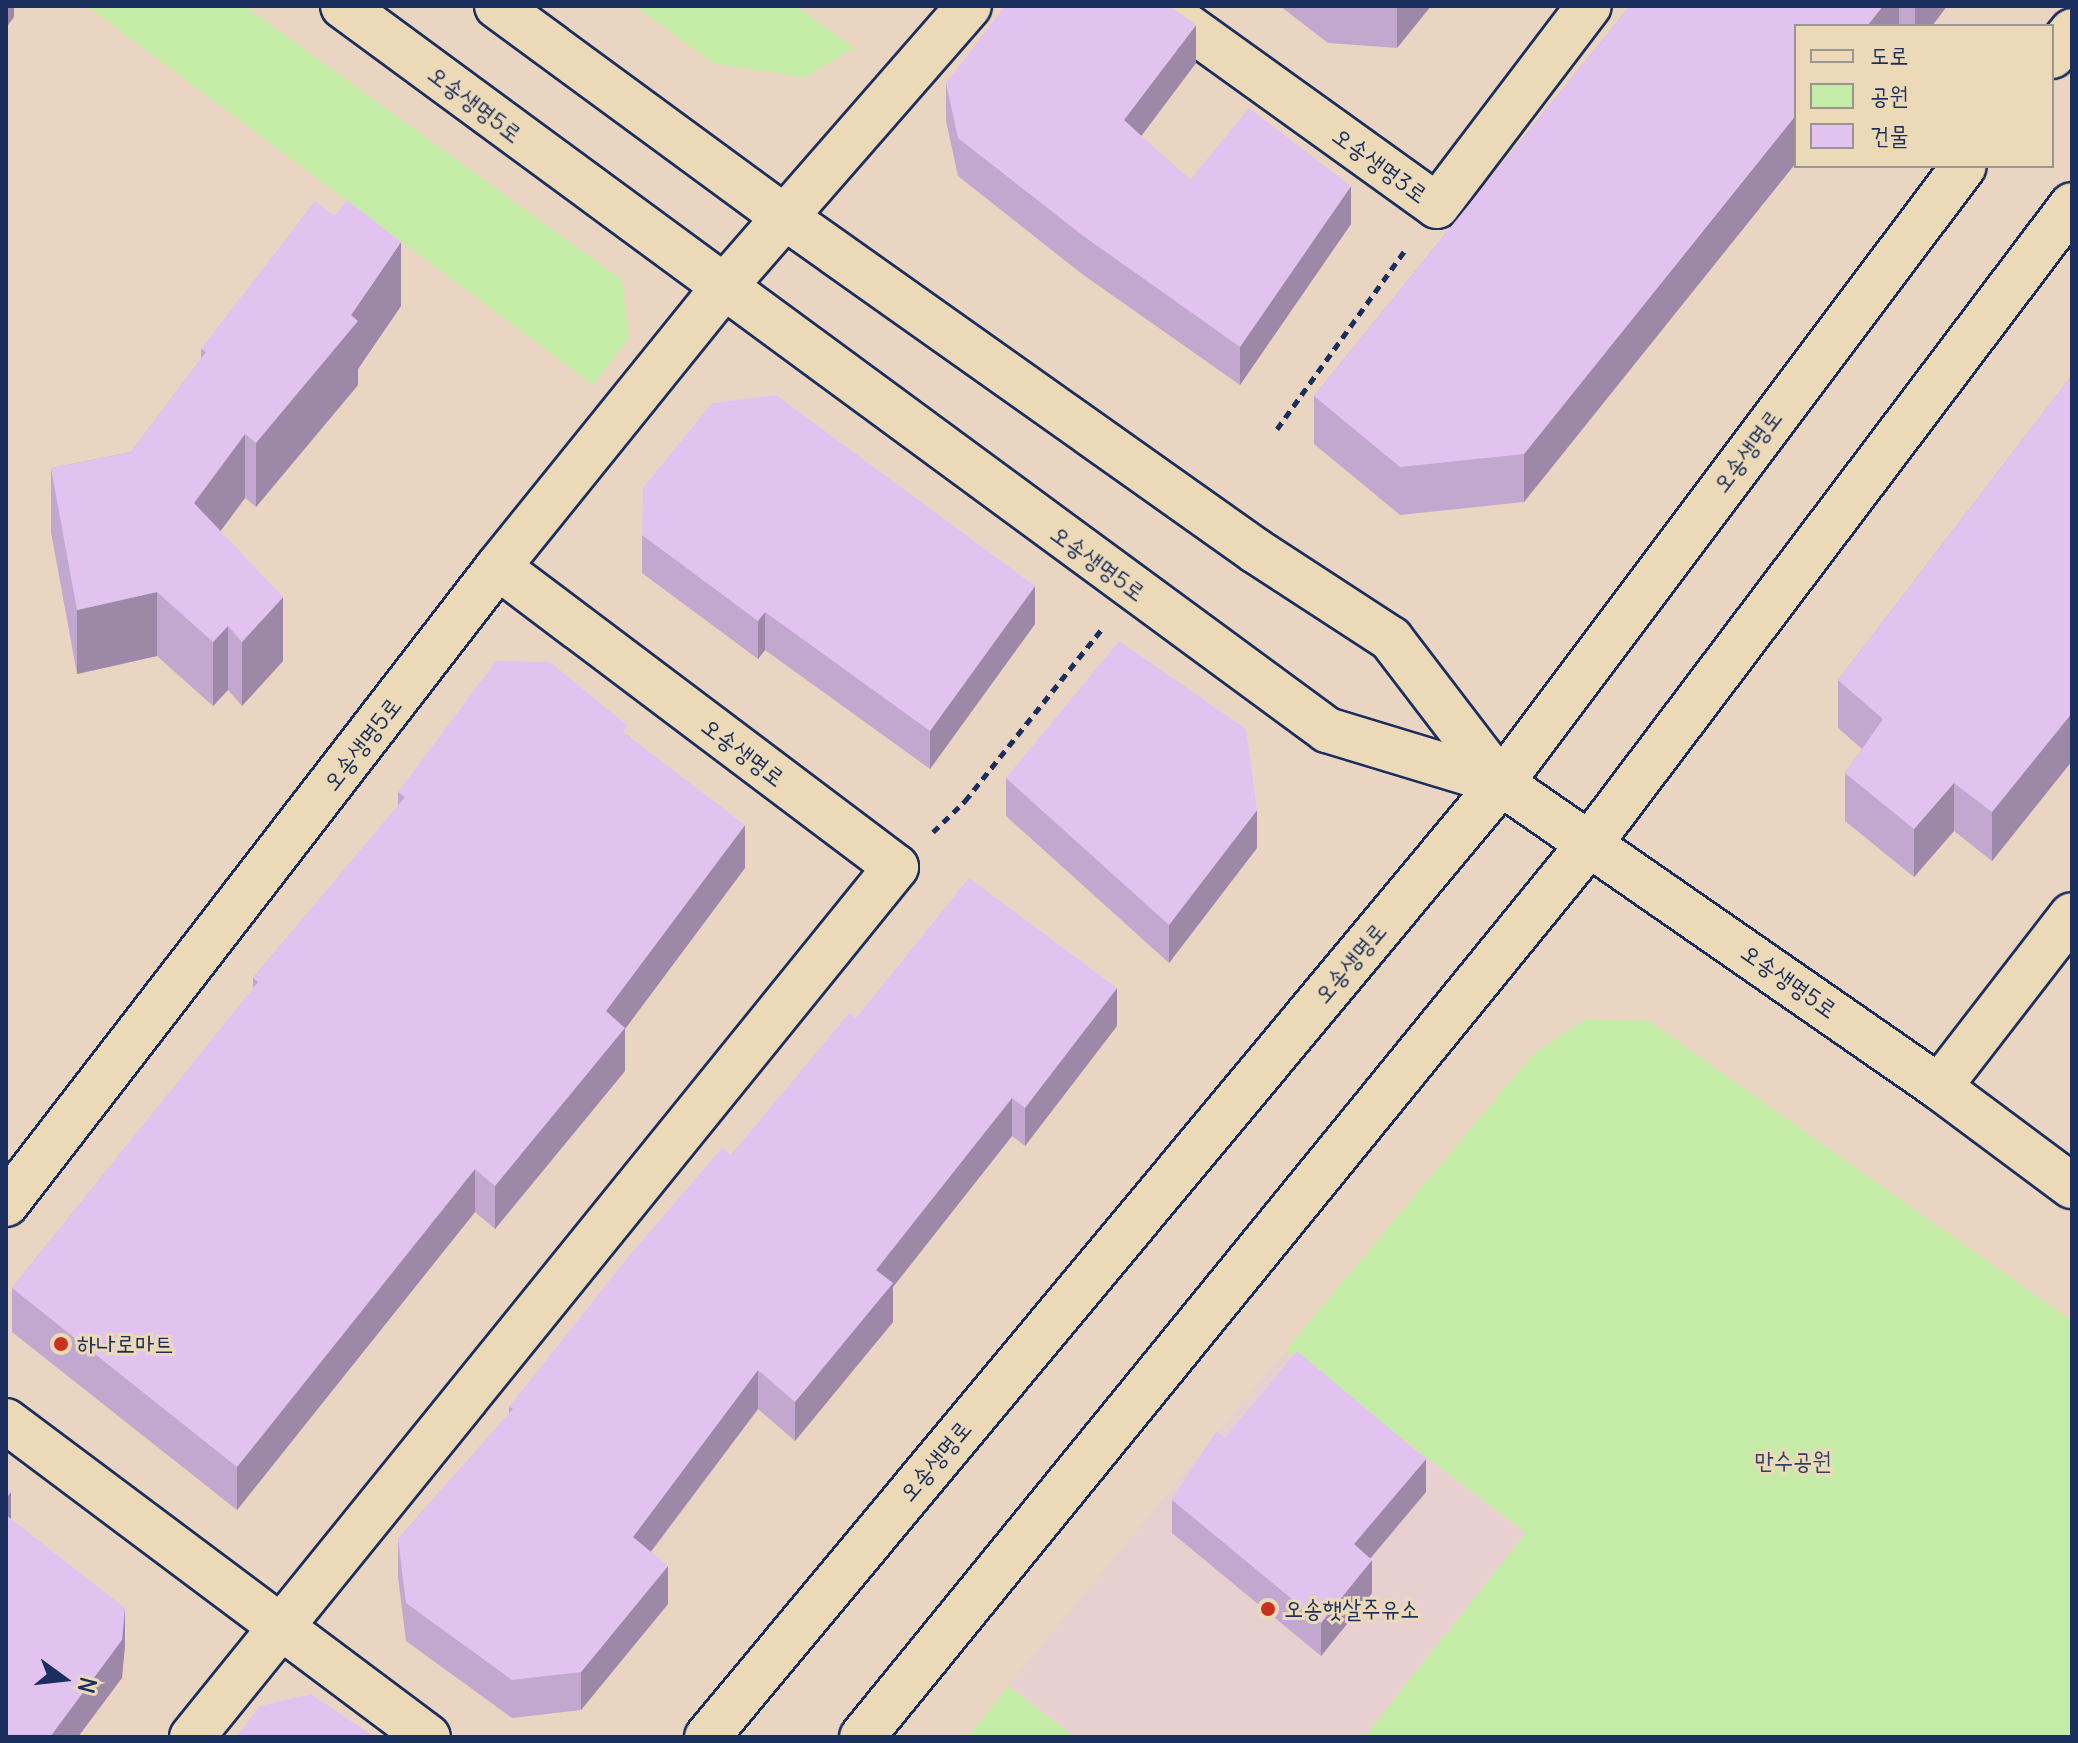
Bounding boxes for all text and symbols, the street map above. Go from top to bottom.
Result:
legend [1794,24,2054,168]
text: 도로 [1870,40,1909,70]
street label: 오송생명5로 [422,59,528,149]
text: 공원 [1870,80,1909,110]
text: 건물 [1870,120,1909,150]
street label: 오송생명3로 [1327,121,1433,209]
street label: 오송생명로 [1706,404,1788,498]
street label: 오송생명5로 [1045,519,1151,607]
street label: 오송생명5로 [317,692,407,796]
street label: 오송생명로 [696,711,790,793]
street label: 오송생명로 [1308,917,1392,1009]
street label: 오송생명5로 [1736,938,1842,1024]
place label: 하나로마트 [77,1330,174,1358]
marker: 하나로마트 [52,1335,70,1353]
street label: 오송생명로 [893,1415,977,1507]
park label: 만수공원 [1754,1447,1832,1475]
place label: 오송햇살주유소 [1284,1595,1419,1623]
marker: 오송햇살주유소 [1259,1600,1277,1618]
north arrow [24,1639,104,1719]
text: N [72,1674,103,1696]

